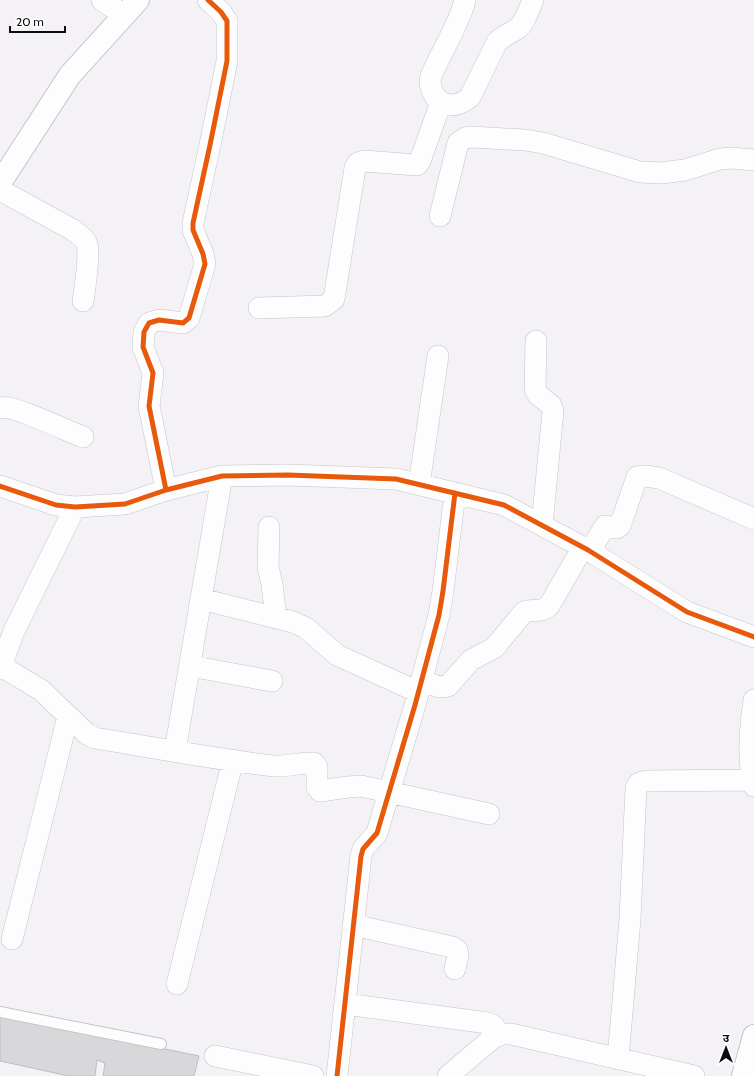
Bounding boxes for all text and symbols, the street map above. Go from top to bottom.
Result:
scale bar [10,8,65,34]
text: 20 m [16,14,44,29]
north arrow [706,1028,746,1068]
text: उ [723,1031,730,1045]

